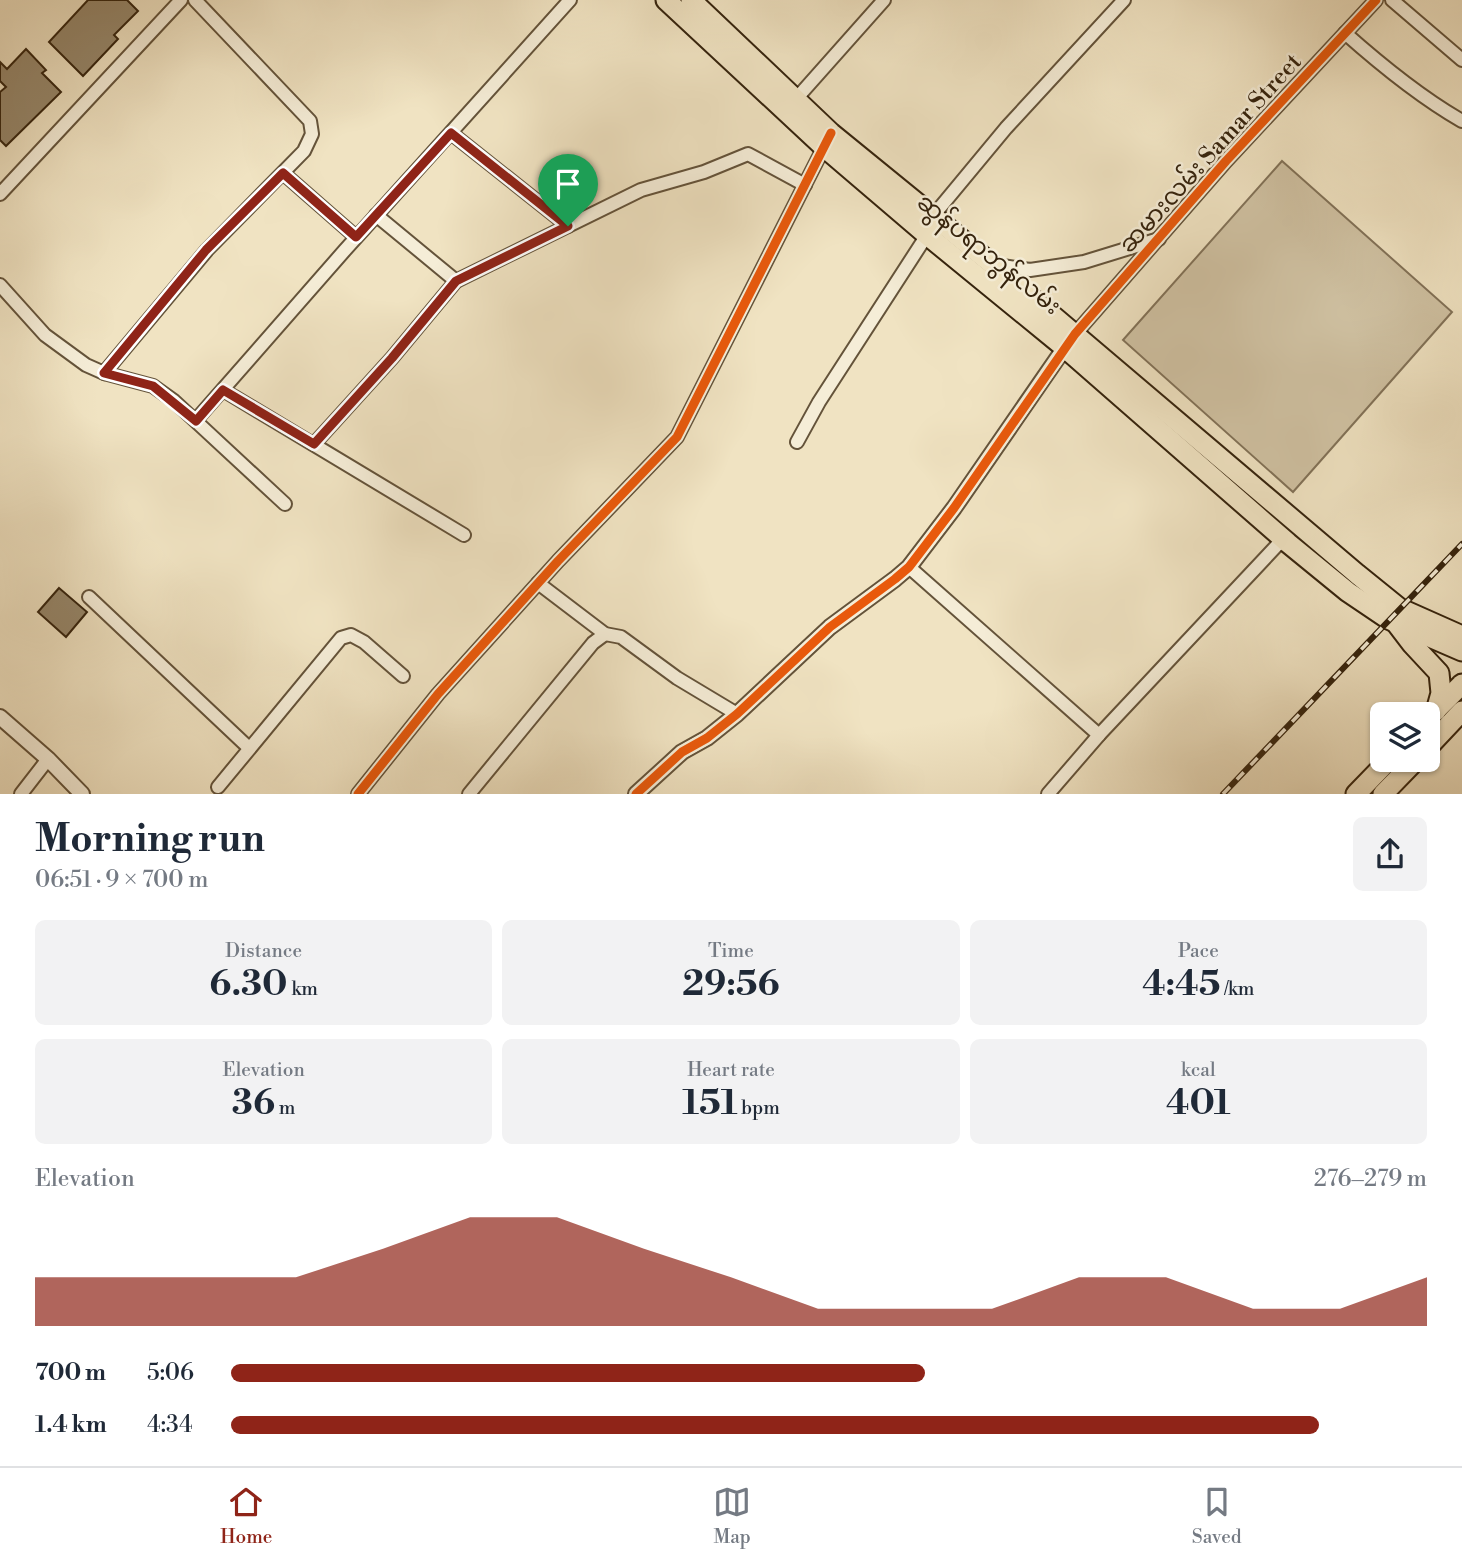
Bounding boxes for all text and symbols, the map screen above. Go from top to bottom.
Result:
street label: ဆမားလမ်း Samar Street [1112,46,1309,260]
pin [538,154,598,226]
icon: arrive [549,165,587,203]
street label: ဆွန်ပရာဘွန်လမ်း [908,186,1068,324]
map controls [1370,702,1440,772]
button: layers [1370,702,1440,772]
text: Morning run [35,816,265,863]
button: share [1353,817,1427,891]
text: 06:51 · 9 × 700 m [35,866,208,894]
text: Distance [225,939,302,963]
text: Time [708,939,754,963]
text: Pace [1178,939,1219,963]
text: 6.30 [209,963,288,1006]
text: 29:56 [682,963,780,1006]
text: 4:45 [1142,963,1220,1006]
text: km [288,977,318,1001]
text: /km [1220,977,1254,1001]
text: Elevation [223,1058,305,1082]
text: Heart rate [687,1058,775,1082]
text: kcal [1181,1058,1216,1082]
text: 36 [232,1082,275,1125]
text: 151 [682,1082,737,1125]
text: 401 [1166,1082,1231,1125]
text: m [275,1096,296,1120]
text: bpm [737,1096,780,1120]
text: Elevation [35,1165,135,1193]
text: 276–279 m [1314,1165,1427,1193]
text: 700 m [35,1359,106,1387]
text: 5:06 [147,1359,194,1387]
text: 1.4 km [35,1411,107,1439]
text: 4:34 [147,1411,193,1439]
tab: Home [220,1483,272,1549]
tab: Map [713,1483,751,1549]
tab: Saved [1192,1483,1242,1549]

